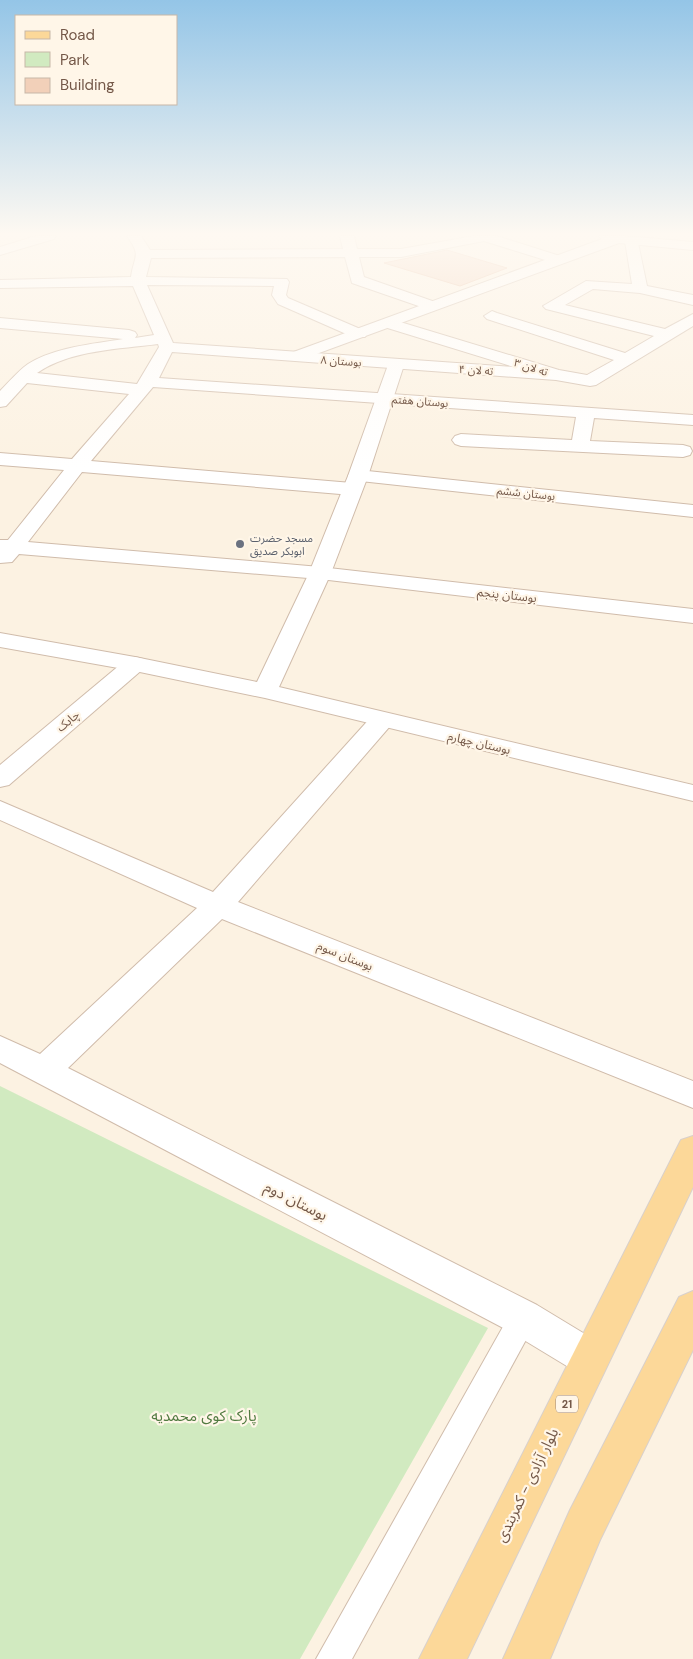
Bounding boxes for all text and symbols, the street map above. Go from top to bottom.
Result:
legend [15,15,178,105]
text: Road [60,25,95,45]
text: Park [60,50,90,70]
text: Building [60,75,115,95]
street label: بوستان ۸ [320,353,362,369]
street label: ته لان ۳ [512,355,550,379]
street label: ته لان ۴ [458,362,494,378]
street label: بوستان هفتم [391,392,449,412]
street label: بوستان ششم [496,483,556,505]
place label: مسجد حضرت ابوبکر صدیق [250,531,313,558]
marker: مسجد حضرت ابوبکر صدیق [234,538,246,550]
street label: بوستان پنجم [476,584,538,607]
street label: چابک [53,707,83,735]
street label: بوستان چهارم [446,728,512,759]
street label: بوستان سوم [314,938,375,975]
street label: بوستان دوم [261,1177,331,1226]
road number: 21 [556,1396,578,1412]
park label: پارک کوی محمدیه [151,1406,257,1426]
street label: بلوار آزادی - کمربندی [491,1425,563,1545]

